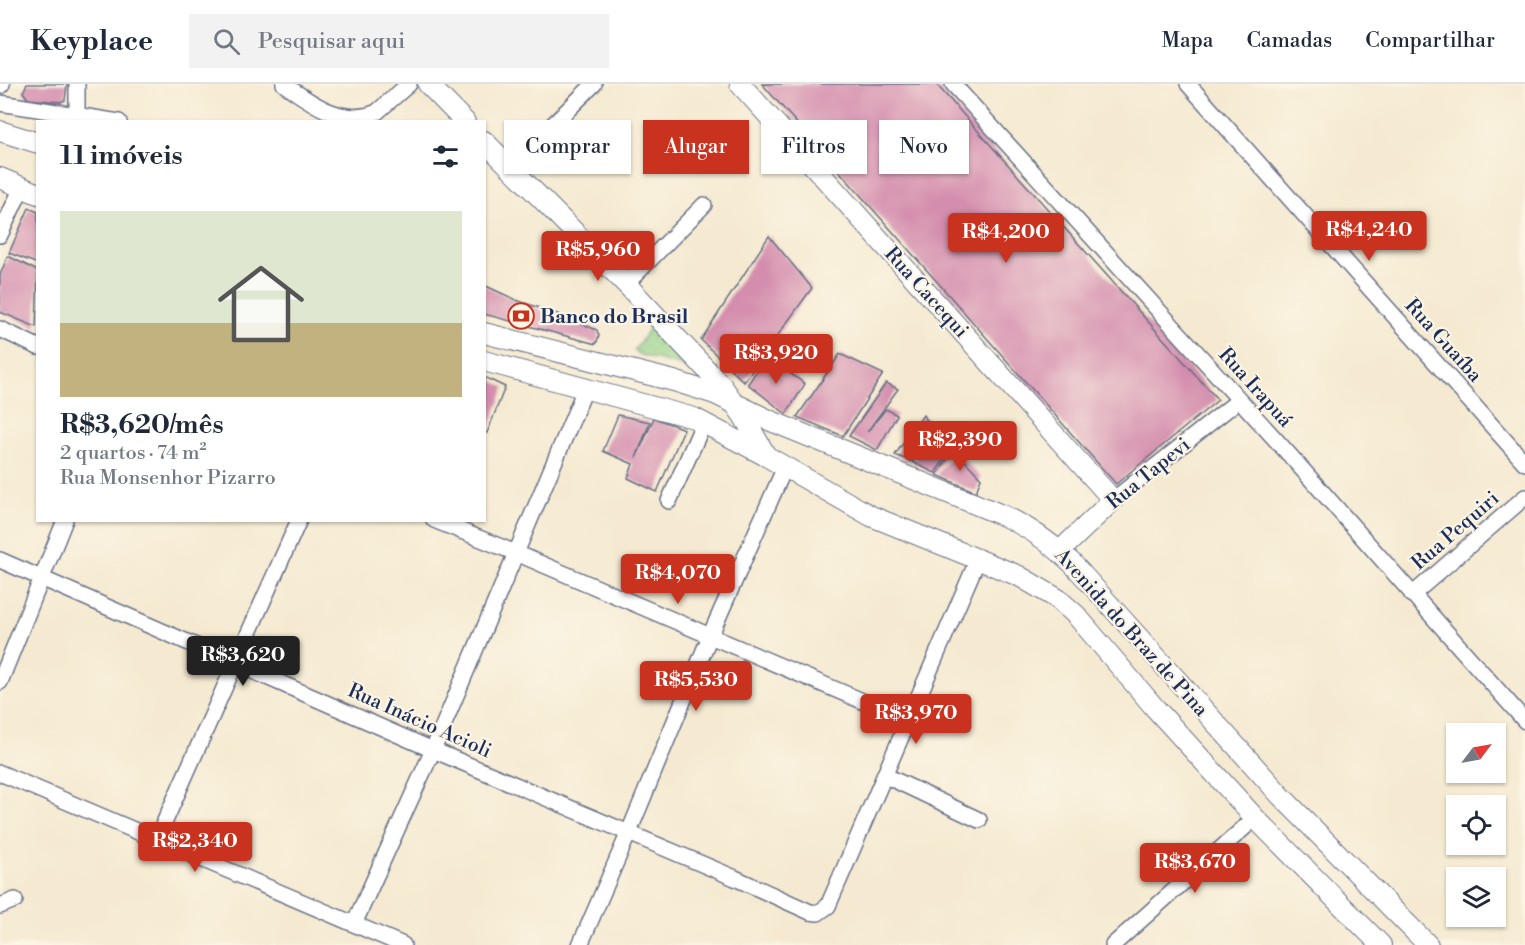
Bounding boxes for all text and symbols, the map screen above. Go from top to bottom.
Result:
search box [189,14,609,68]
text: Keyplace [30,24,153,59]
icon: search [210,25,243,58]
text: Pesquisar aqui [258,28,405,55]
text: Mapa [1161,28,1213,54]
text: Camadas [1246,28,1332,54]
text: Compartilhar [1365,28,1495,54]
chip: Comprar [504,120,631,174]
chip: Alugar [643,120,749,174]
chip: Filtros [761,120,867,174]
chip: Novo [879,120,969,174]
text: 11 imóveis [60,140,183,172]
icon: filters [429,140,462,173]
pin: R$4,240 [1314,211,1424,262]
pin: R$4,200 [951,213,1061,264]
text: R$4,240 [1326,218,1412,243]
text: R$4,200 [962,220,1050,245]
pin: R$5,960 [543,231,653,282]
text: R$5,960 [556,238,640,263]
street label: Rua Cacequi [878,242,974,344]
icon: home [207,250,315,358]
street label: Rua Guaíba [1399,294,1488,389]
bank icon: Banco do Brasil [506,301,536,331]
place label: Banco do Brasil [540,305,689,330]
pin: R$3,920 [721,334,831,385]
text: R$3,920 [734,341,818,366]
street label: Rua Irapuá [1213,343,1298,434]
text: R$3,620/mês [60,409,224,441]
pin: R$2,390 [905,421,1015,472]
text: R$2,390 [918,428,1002,453]
street label: Rua Tapevi [1102,433,1196,516]
text: 2 quartos · 74 m² [60,441,207,466]
text: Rua Monsenhor Pizarro [60,466,276,491]
street label: Rua Pequiri [1407,486,1505,576]
street label: Avenida do Braz de Pina [1048,543,1214,723]
pin: R$4,070 [623,554,733,605]
text: R$4,070 [635,561,721,586]
pin: R$3,620 [188,636,298,687]
text: R$3,620 [201,643,285,668]
pin: R$5,530 [641,661,751,712]
text: R$5,530 [654,668,738,693]
street label: Rua Inácio Acioli [344,678,496,764]
pin: R$3,970 [861,694,971,745]
text: R$3,970 [874,701,958,726]
north arrow [1446,723,1506,783]
map controls [1446,723,1506,927]
button: locate [1446,795,1506,855]
pin: R$2,340 [140,822,250,873]
text: R$2,340 [152,829,238,854]
pin: R$3,670 [1140,843,1250,894]
text: R$3,670 [1154,850,1236,875]
button: layers [1446,867,1506,927]

